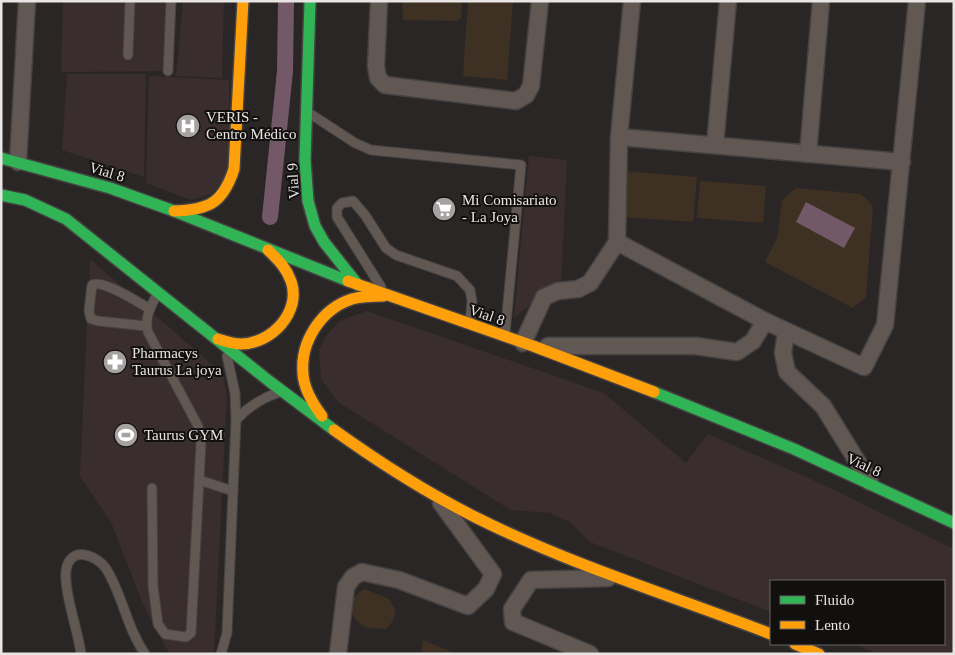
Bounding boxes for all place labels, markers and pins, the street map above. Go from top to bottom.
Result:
place label: VERIS - Centro Médico [206,109,296,142]
hospital icon: VERIS - Centro Médico [175,113,201,139]
place label: Mi Comisariato - La Joya [462,192,557,225]
supermarket icon: Mi Comisariato - La Joya [431,196,457,222]
place label: Pharmacys Taurus La joya [132,345,222,378]
pharmacy icon: Pharmacys Taurus La joya [102,349,128,375]
sports icon: Taurus GYM [113,422,139,448]
place label: Taurus GYM [144,427,223,443]

